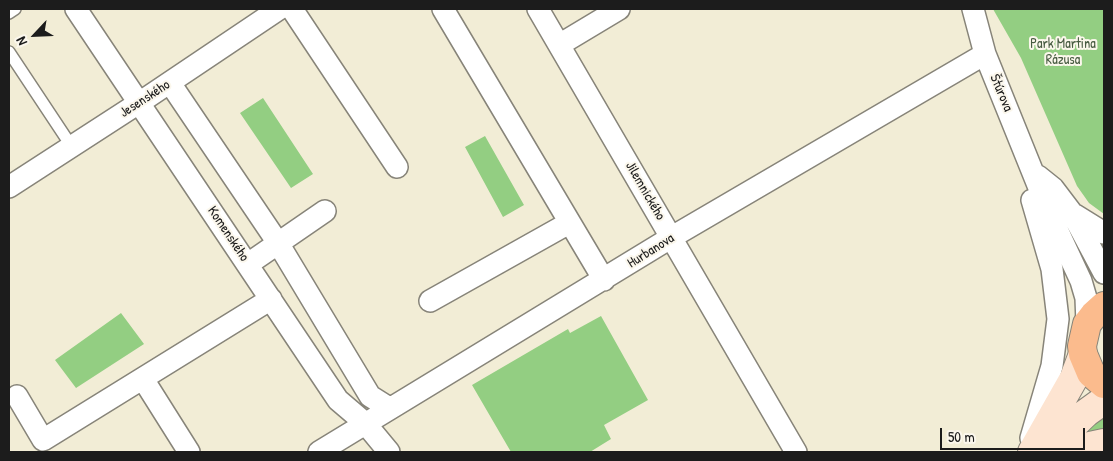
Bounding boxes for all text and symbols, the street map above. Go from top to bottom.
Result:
north arrow [10,10,60,60]
text: N [11,34,31,49]
park label: Park Martina Rázusa [1030,36,1096,68]
street label: Štúrova [986,72,1016,114]
street label: Jesenského [117,77,173,121]
street label: Jilemnického [621,159,669,223]
street label: Komenského [204,203,252,265]
street label: Hurbanova [625,230,677,272]
scale bar [943,418,1088,450]
text: 50 m [948,426,975,447]

